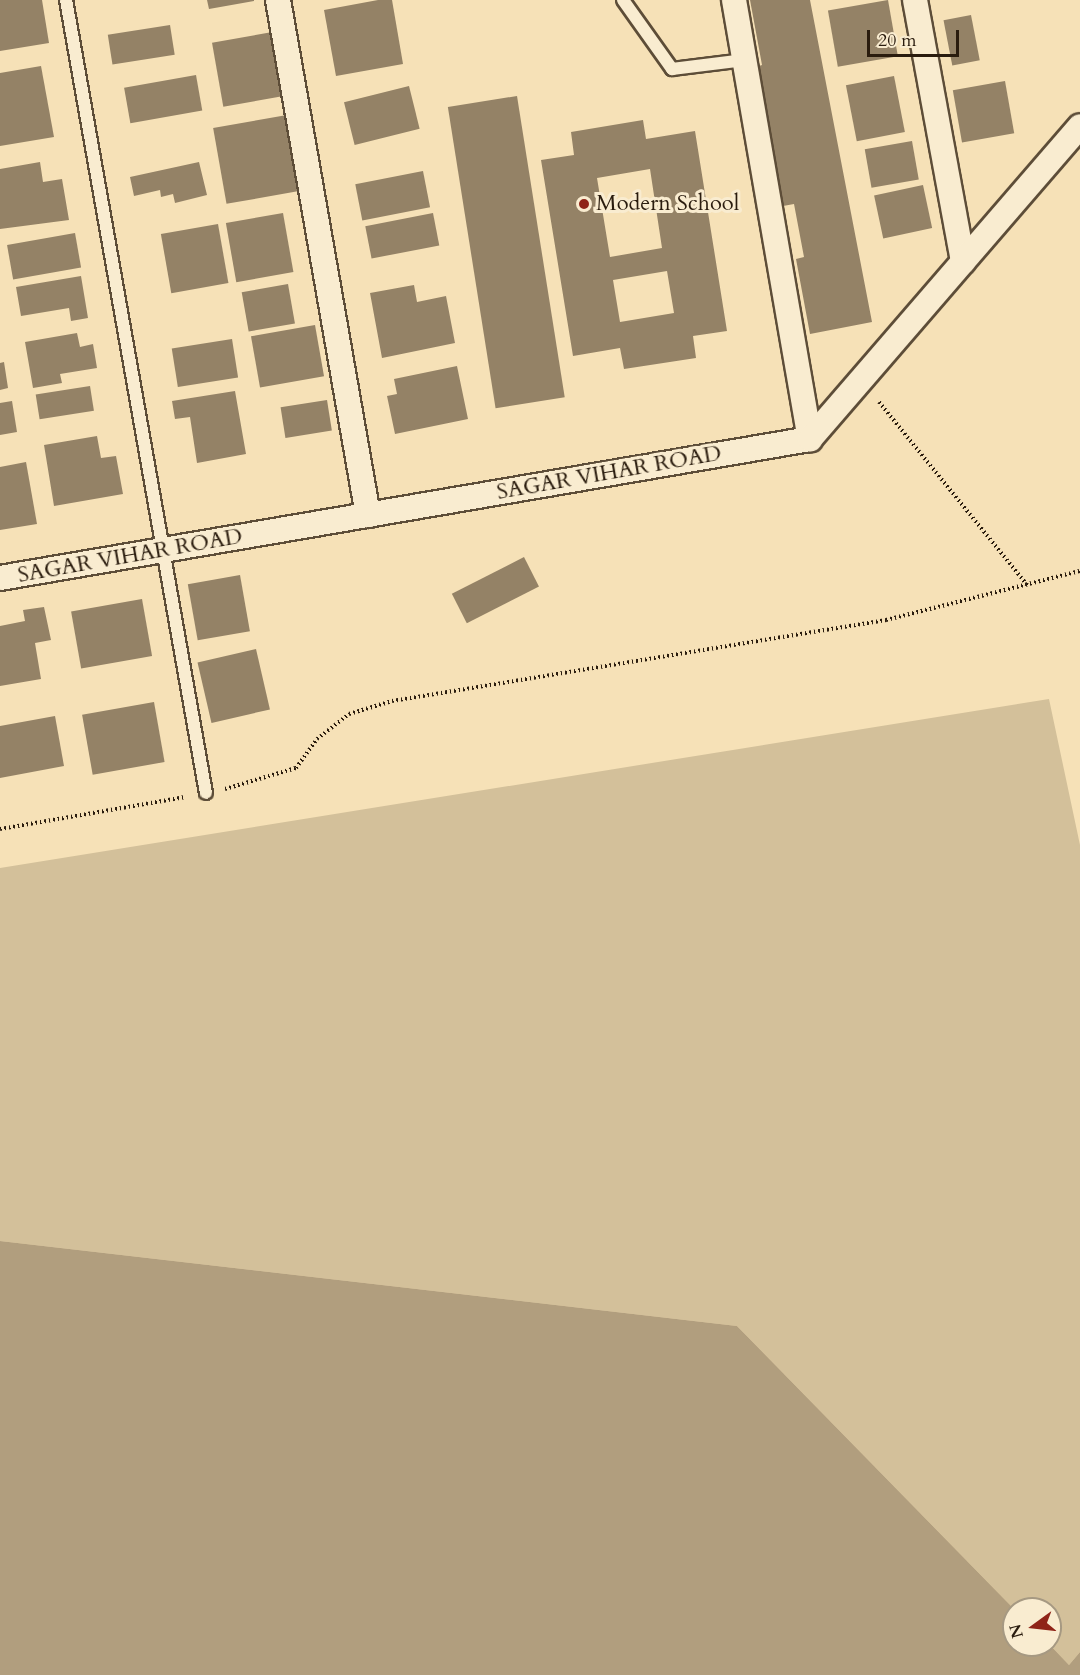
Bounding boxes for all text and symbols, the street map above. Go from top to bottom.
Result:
scale bar [870,18,962,56]
text: 20 m [878,28,917,53]
place label: Modern School [596,191,739,217]
marker: Modern School [577,197,591,211]
street label: SAGAR VIHAR ROAD [495,440,723,506]
street label: SAGAR VIHAR ROAD [16,523,244,589]
north arrow [1002,1597,1062,1657]
text: N [1004,1622,1029,1641]

